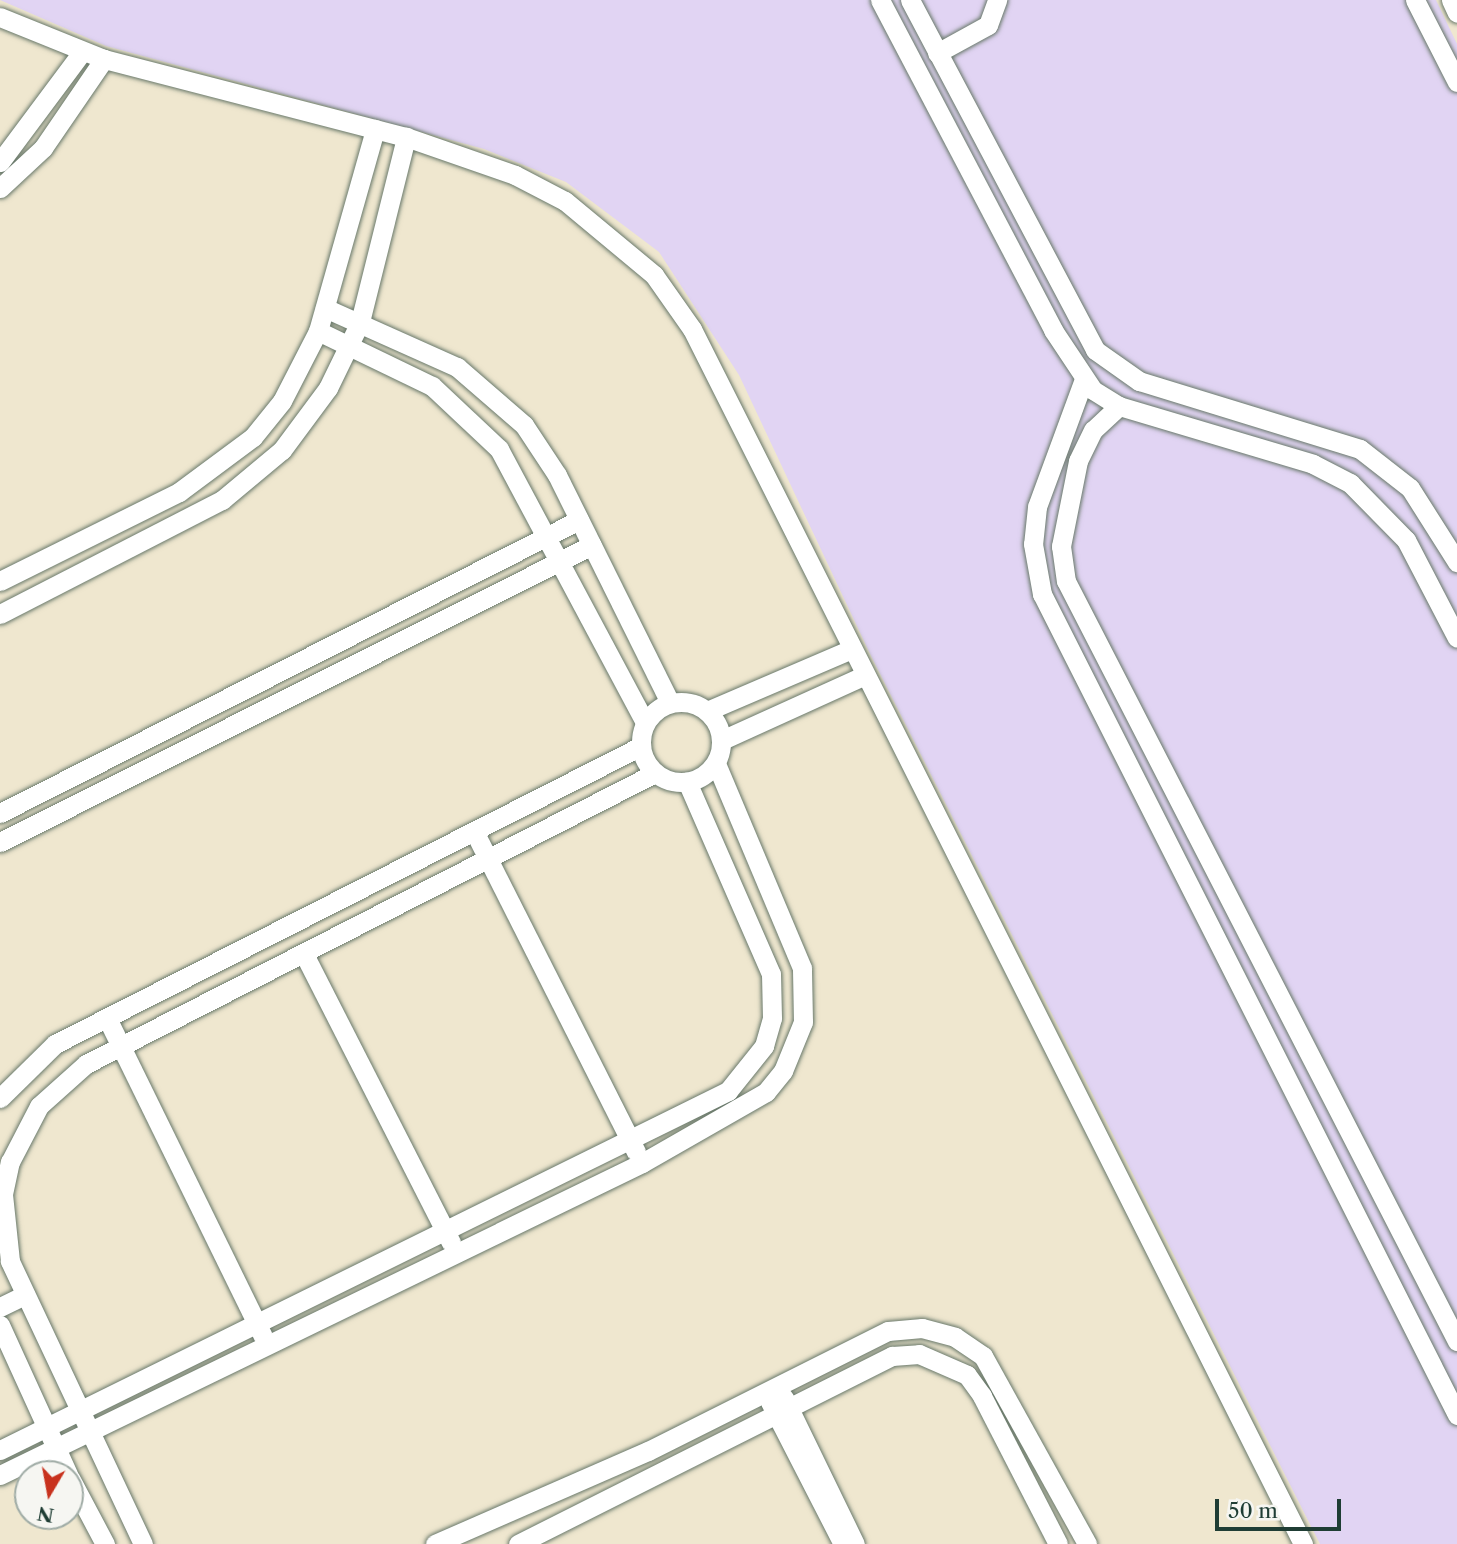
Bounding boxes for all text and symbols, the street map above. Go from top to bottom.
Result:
north arrow [14,1460,84,1530]
scale bar [1219,1484,1345,1528]
text: 50 m [1228,1498,1278,1523]
text: N [35,1501,56,1527]

